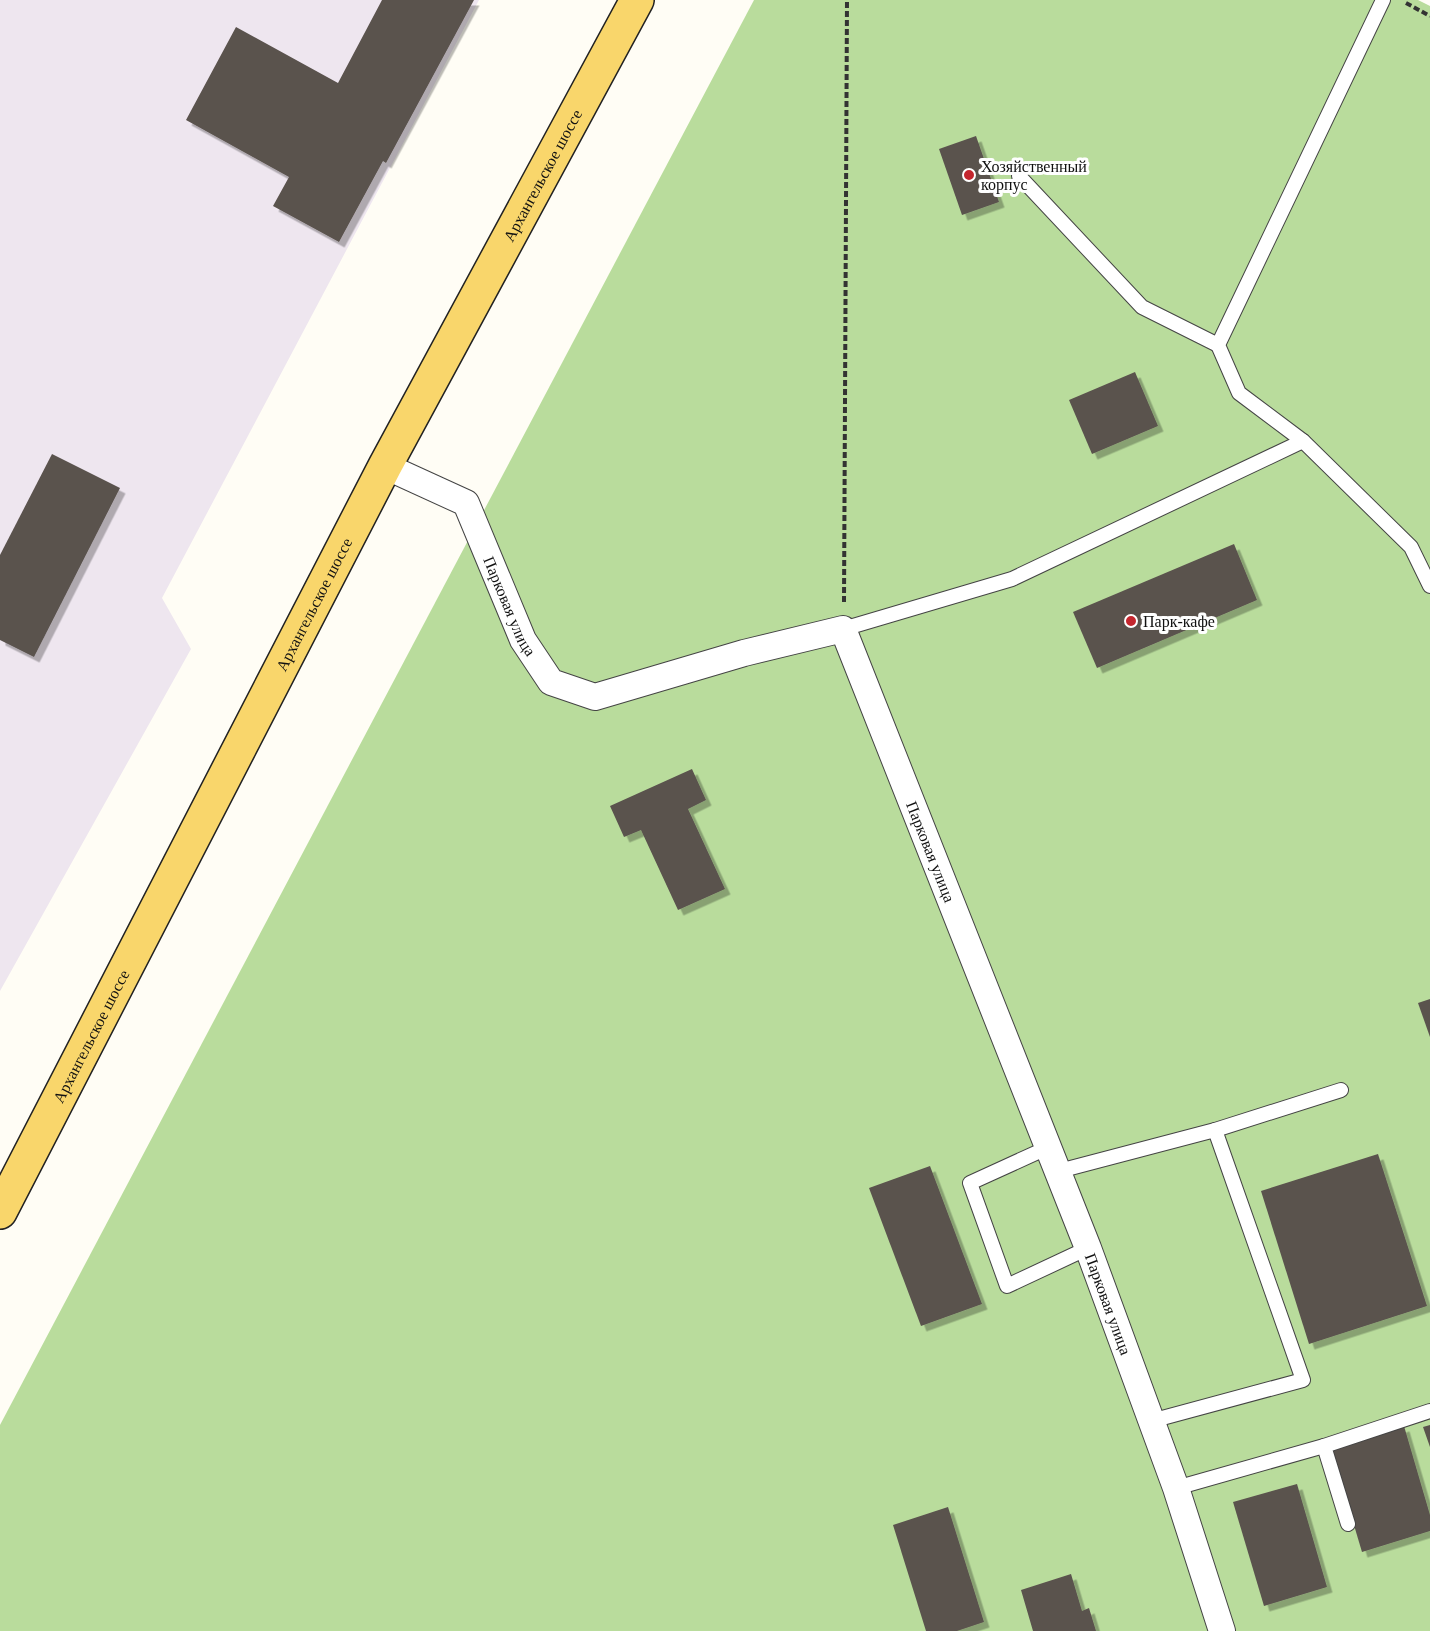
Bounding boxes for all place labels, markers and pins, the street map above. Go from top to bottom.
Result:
place label: Хозяйственный корпус [981,158,1087,194]
marker: Хозяйственный корпус [962,168,976,182]
place label: Парк-кафе [1143,613,1215,631]
marker: Парк-кафе [1124,614,1138,628]

